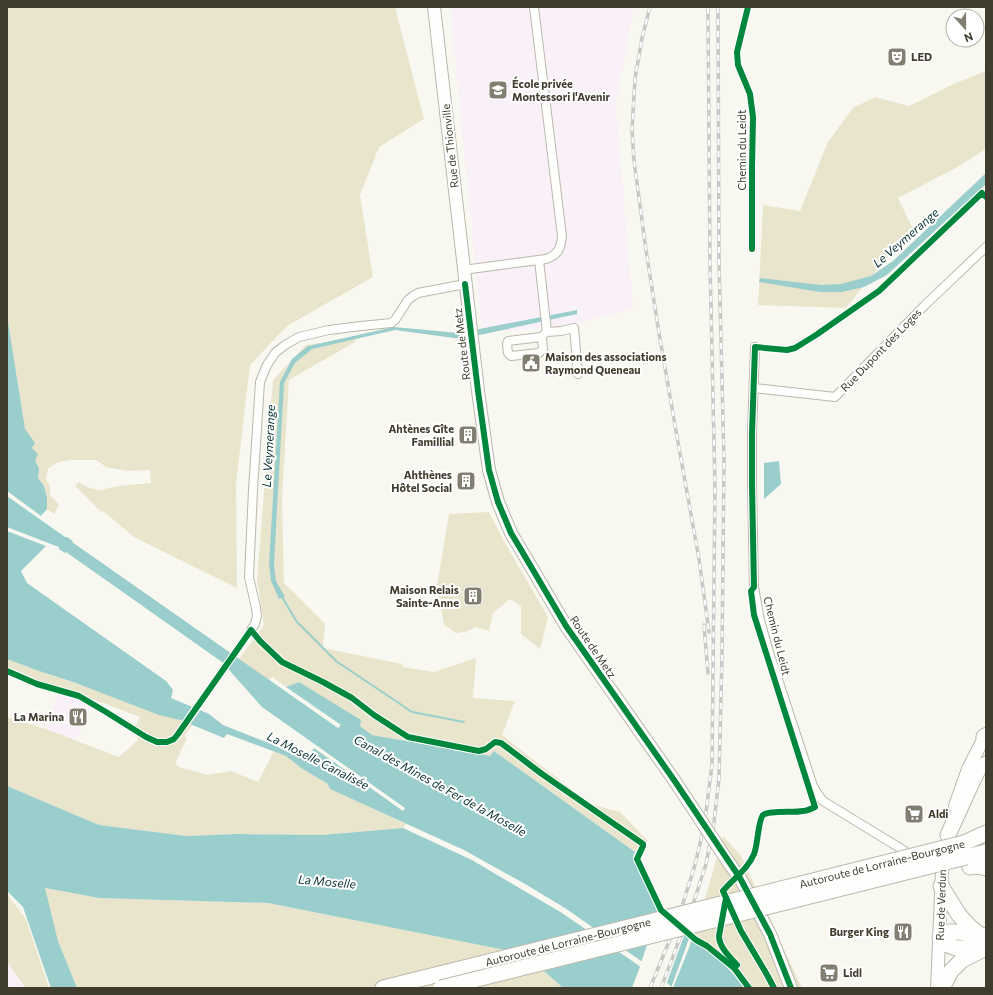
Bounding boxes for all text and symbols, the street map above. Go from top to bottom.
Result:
north arrow [945,8,985,48]
text: N [963,30,975,45]
theatre icon: LED [886,46,908,68]
place label: LED [911,50,932,63]
place label: École privée Montessori l'Avenir [512,76,610,103]
school or university icon: École privée Montessori l'Avenir [487,79,509,101]
street label: Rue de Thionville [439,103,460,189]
street label: Chemin du Leidt [735,109,748,190]
water label: Le Veymerange [870,204,942,270]
street label: Rue Dupont des Loges [838,305,924,394]
street label: Route de Metz [451,307,472,381]
place label: Maison des associations Raymond Queneau [545,350,667,376]
public building icon: Maison des associations Raymond Queneau [520,352,542,374]
water label: Le Veymerange [259,404,277,488]
place label: Ahtènes Gîte Famillial [388,422,454,448]
building icon: Ahtènes Gîte Famillial [457,424,479,446]
place label: Ahthènes Hôtel Social [391,468,452,494]
building icon: Ahthènes Hôtel Social [455,470,477,492]
place label: Maison Relais Sainte-Anne [390,583,459,609]
building icon: Maison Relais Sainte-Anne [462,585,484,607]
street label: Chemin du Leidt [761,595,794,677]
street label: Route de Metz [568,613,619,681]
restaurant icon: La Marina [67,706,89,728]
place label: La Marina [14,710,64,723]
water label: La Moselle Canalisée [265,728,372,792]
water label: Canal des Mines de Fer de la Moselle [352,732,530,839]
supermarket icon: Aldi [903,803,925,825]
place label: Aldi [928,807,948,820]
street label: Autoroute de Lorraine-Bourgogne [798,837,966,890]
street label: Rue de Verdun [933,869,948,941]
water label: La Moselle [298,871,357,891]
street label: Autoroute de Lorraine-Bourgogne [484,915,652,968]
restaurant icon: Burger King [892,921,914,943]
place label: Burger King [829,925,889,938]
supermarket icon: Lidl [818,962,840,984]
place label: Lidl [843,966,862,979]

